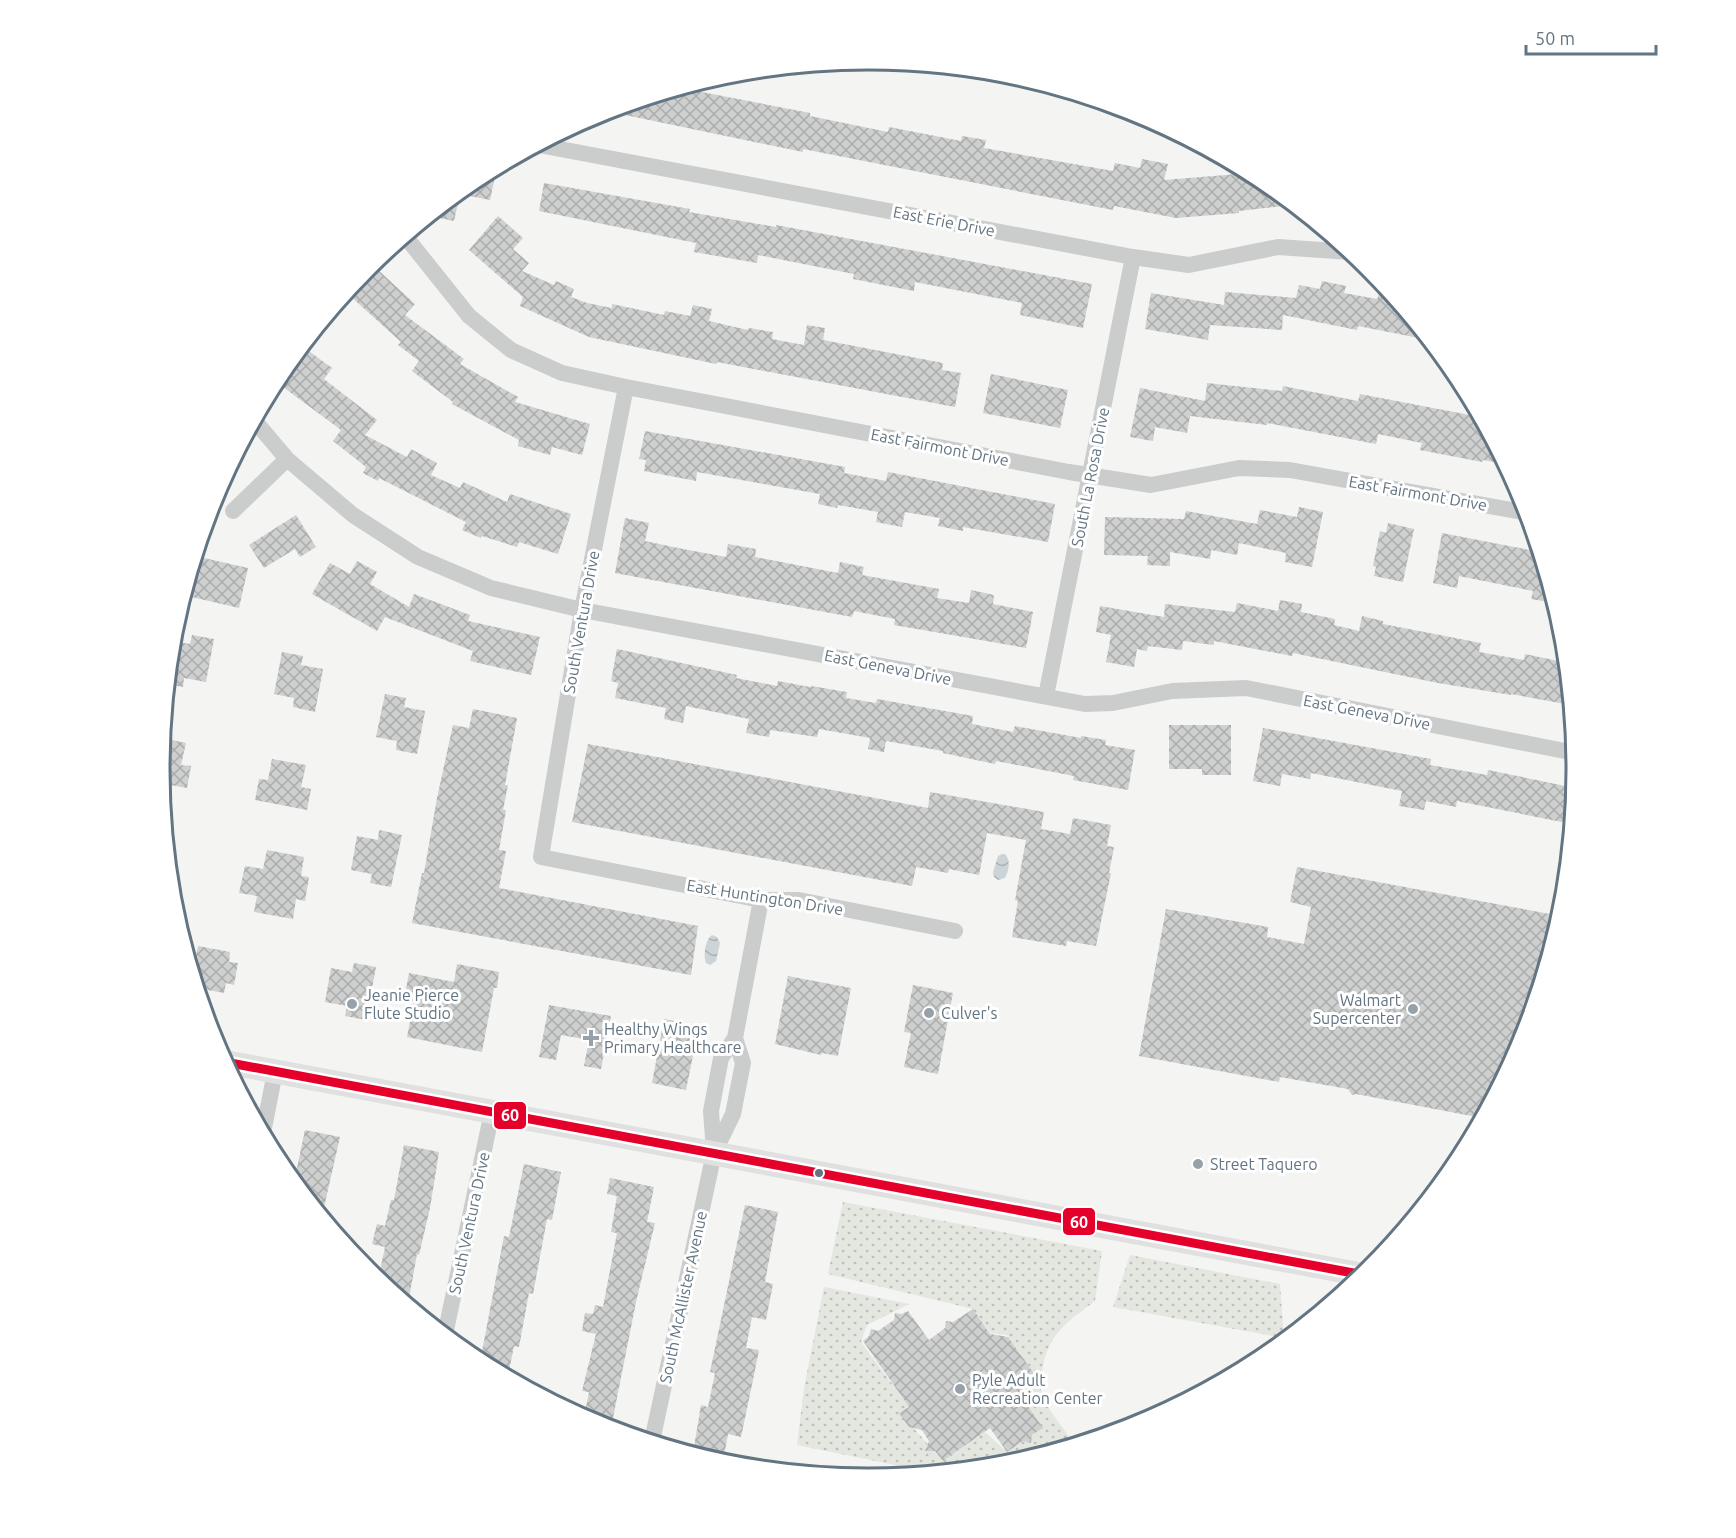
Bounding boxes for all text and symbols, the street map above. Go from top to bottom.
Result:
scale bar [1526,18,1656,56]
text: 50 m [1535,28,1575,48]
street label: East Erie Drive [892,202,996,240]
street label: South La Rosa Drive [1068,406,1112,548]
street label: East Fairmont Drive [869,425,1011,469]
street label: East Fairmont Drive [1347,472,1489,514]
street label: South Ventura Drive [560,549,602,695]
street label: East Geneva Drive [823,646,953,688]
street label: East Geneva Drive [1302,691,1432,733]
street label: East Huntington Drive [685,876,845,918]
place label: Jeanie Pierce Flute Studio [364,986,459,1022]
place label: Walmart Supercenter [1313,991,1402,1027]
marker: Jeanie Pierce Flute Studio [345,997,359,1011]
marker: Walmart Supercenter [1406,1002,1420,1016]
place label: Culver's [941,1004,998,1022]
marker: Culver's [922,1006,936,1020]
place label: Healthy Wings Primary Healthcare [604,1020,742,1056]
marker: Healthy Wings Primary Healthcare [582,1029,600,1047]
line badge: 60 [493,1101,527,1130]
text: 60 [501,1106,519,1124]
street label: South Ventura Drive [445,1150,493,1296]
place label: Street Taquero [1210,1155,1318,1173]
marker: Street Taquero [1191,1157,1205,1171]
unlabelled marker [813,1167,825,1179]
line badge: 60 [1062,1207,1096,1236]
street label: South McAllister Avenue [656,1209,710,1385]
text: 60 [1070,1213,1088,1231]
place label: Pyle Adult Recreation Center [972,1371,1103,1407]
marker: Pyle Adult Recreation Center [953,1382,967,1396]

